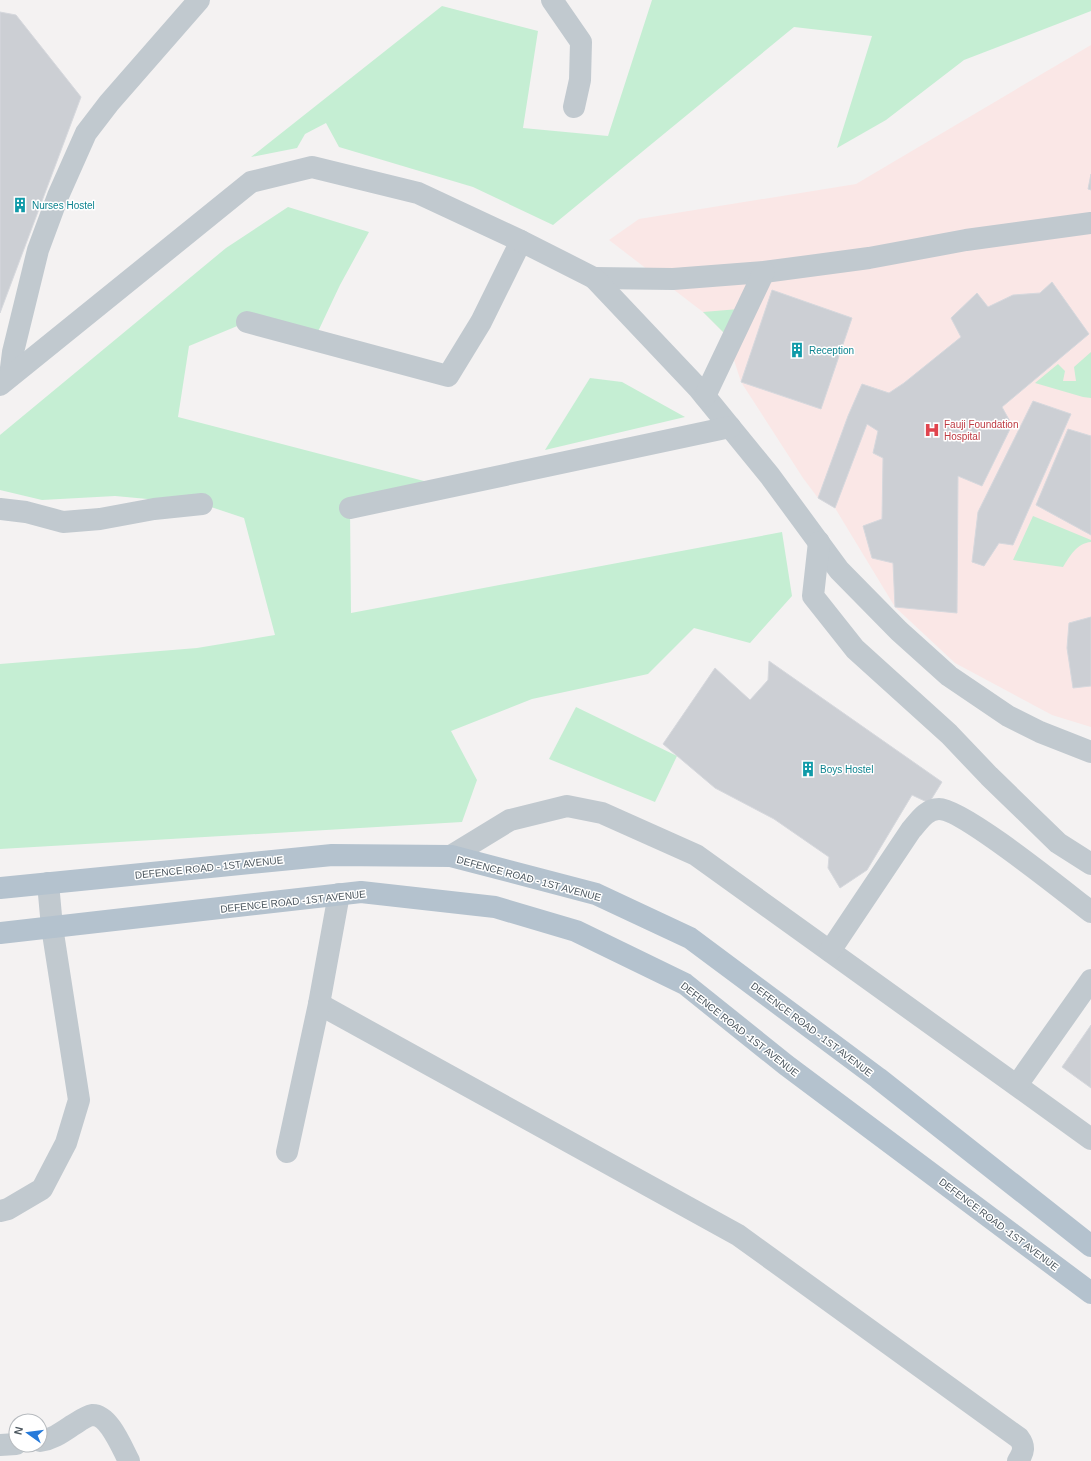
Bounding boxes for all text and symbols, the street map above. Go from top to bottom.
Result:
building icon: Nurses Hostel [11,196,29,214]
place label: Nurses Hostel [32,200,95,211]
building icon: Reception [788,341,806,359]
place label: Reception [809,345,854,356]
place label: Fauji Foundation Hospital [944,419,1019,442]
hospital icon: Fauji Foundation Hospital [923,421,941,439]
building icon: Boys Hostel [799,760,817,778]
place label: Boys Hostel [820,764,873,775]
street label: DEFENCE ROAD - 1ST AVENUE [134,854,284,881]
street label: DEFENCE ROAD - 1ST AVENUE [455,854,603,903]
street label: DEFENCE ROAD -1ST AVENUE [220,888,367,915]
street label: DEFENCE ROAD -1ST AVENUE [679,980,801,1079]
street label: DEFENCE ROAD - 1ST AVENUE [749,980,875,1079]
street label: DEFENCE ROAD -1ST AVENUE [937,1176,1061,1273]
north arrow [8,1413,48,1453]
text: N [12,1425,25,1436]

